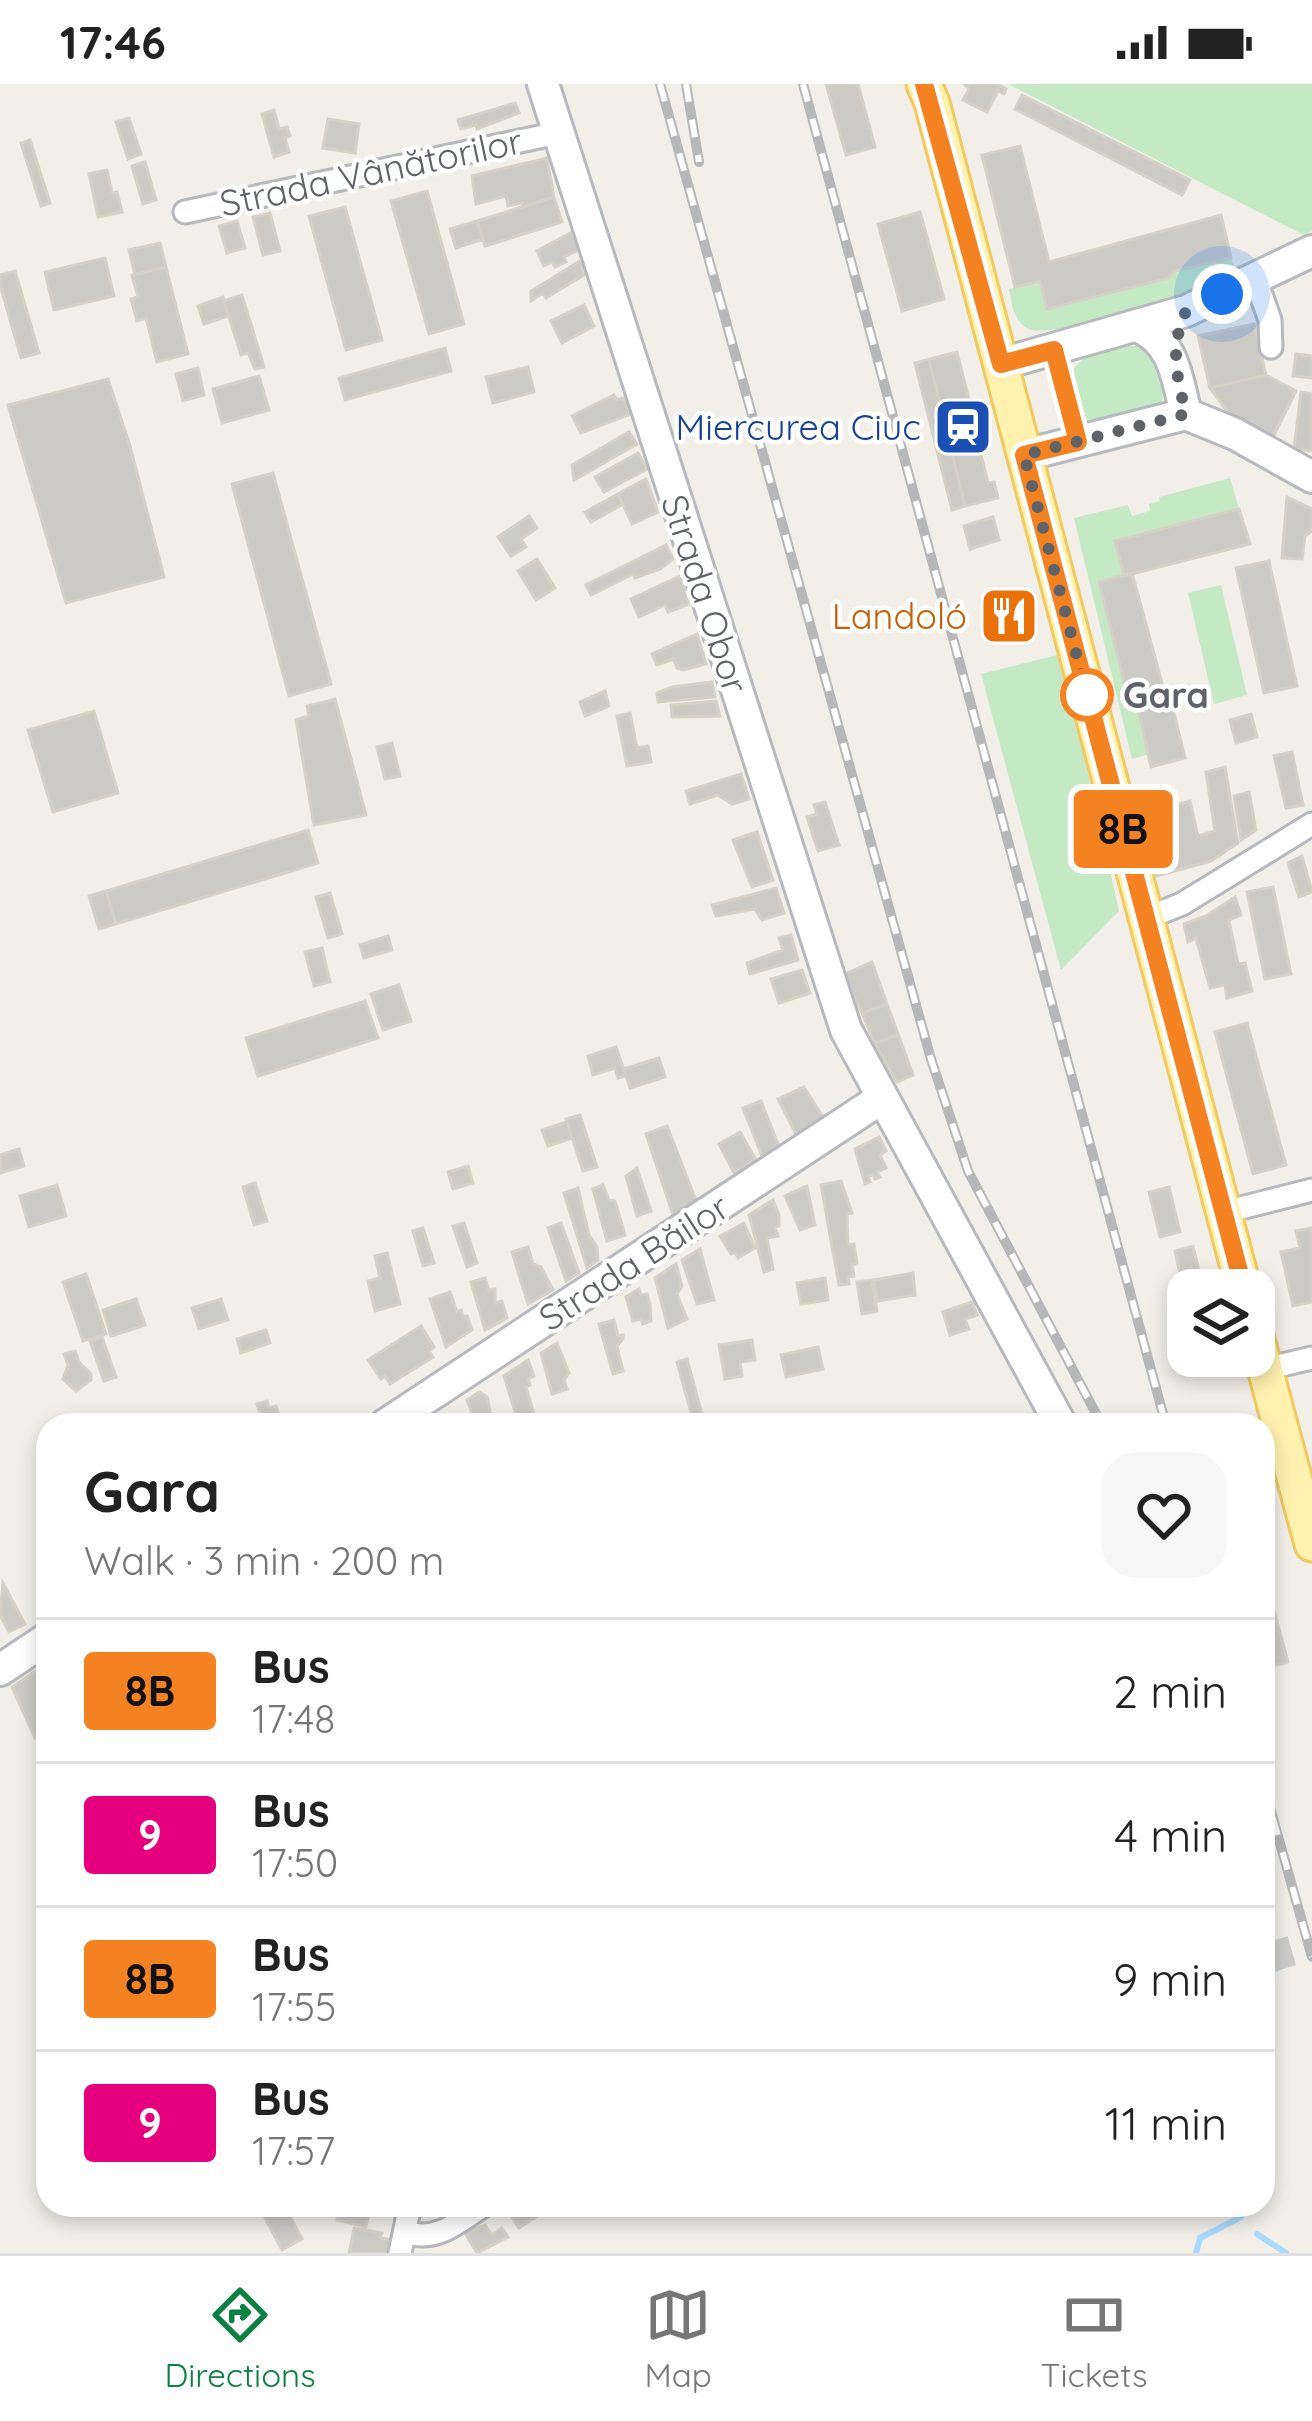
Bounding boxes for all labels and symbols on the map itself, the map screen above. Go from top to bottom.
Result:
street label: Strada Vânătorilor [216,117,526,226]
your location [1192,264,1252,324]
station icon: Miercurea Ciuc [932,396,994,458]
place label: Miercurea Ciuc [675,404,921,449]
street label: Strada Obor [652,489,759,699]
restaurant icon: Landoló [978,585,1040,647]
place label: Landoló [832,593,967,638]
marker: Gara [1062,670,1112,720]
place label: Gara [1123,672,1209,717]
line badge: 8B [1069,790,1177,868]
street label: Strada Băilor [530,1183,737,1340]

